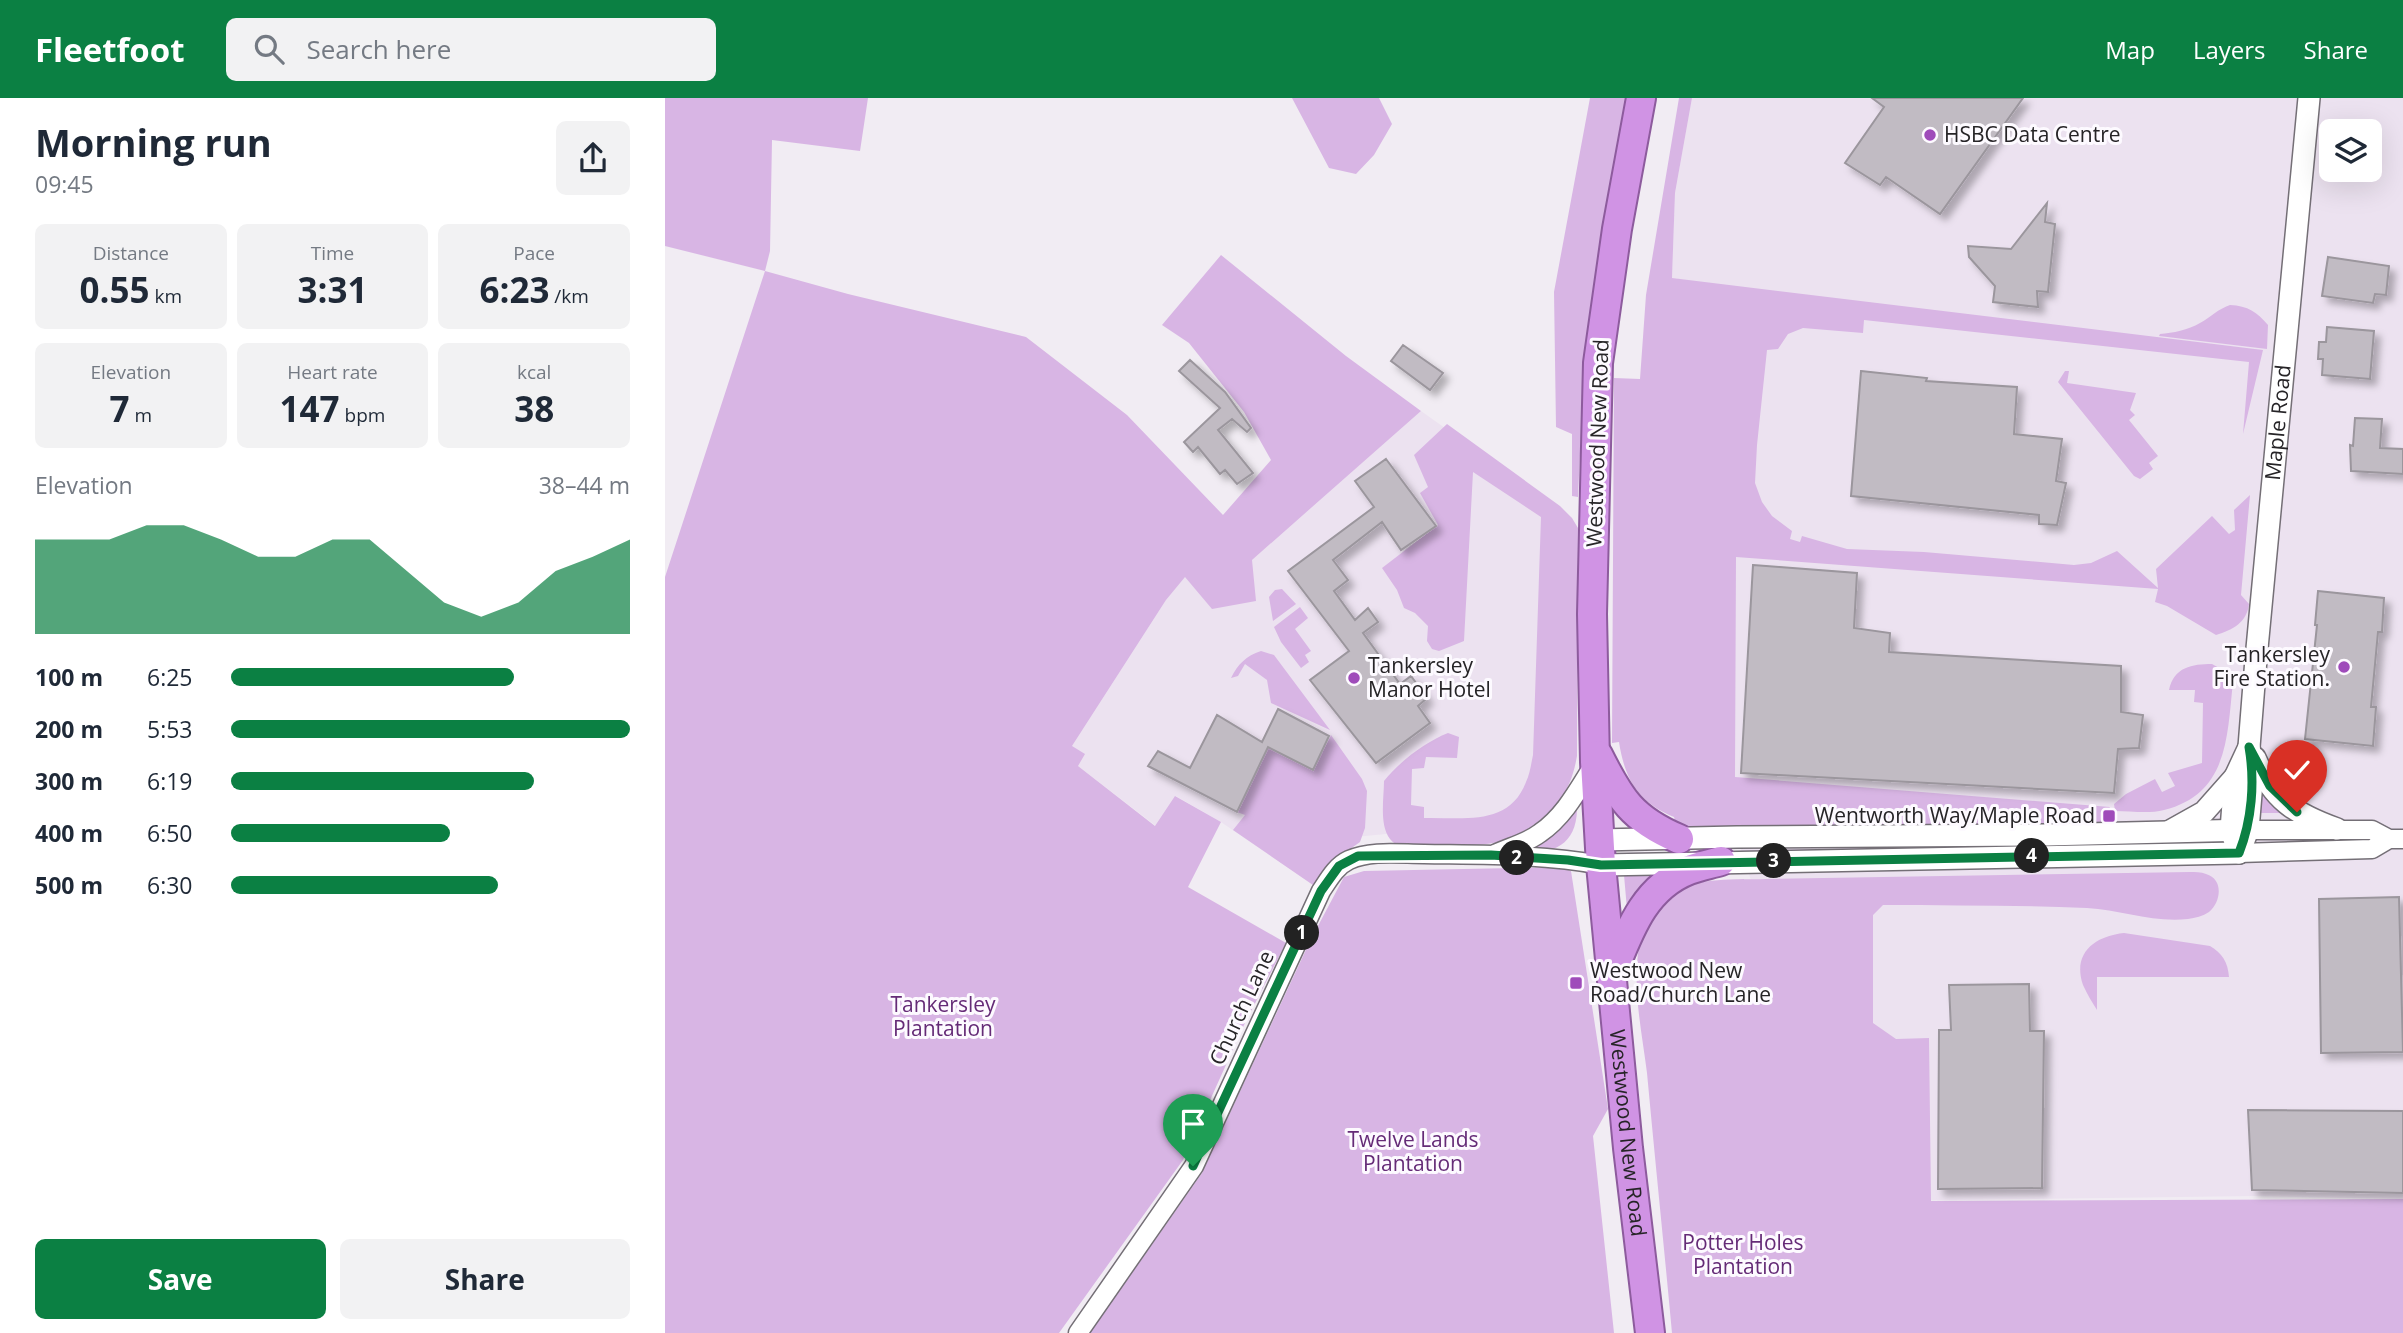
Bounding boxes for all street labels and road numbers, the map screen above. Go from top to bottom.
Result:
street label: Westwood New Road [1579,339,1615,547]
street label: Maple Road [2258,363,2297,482]
street label: Church Lane [1202,946,1280,1069]
street label: Westwood New Road [1604,1028,1653,1238]

